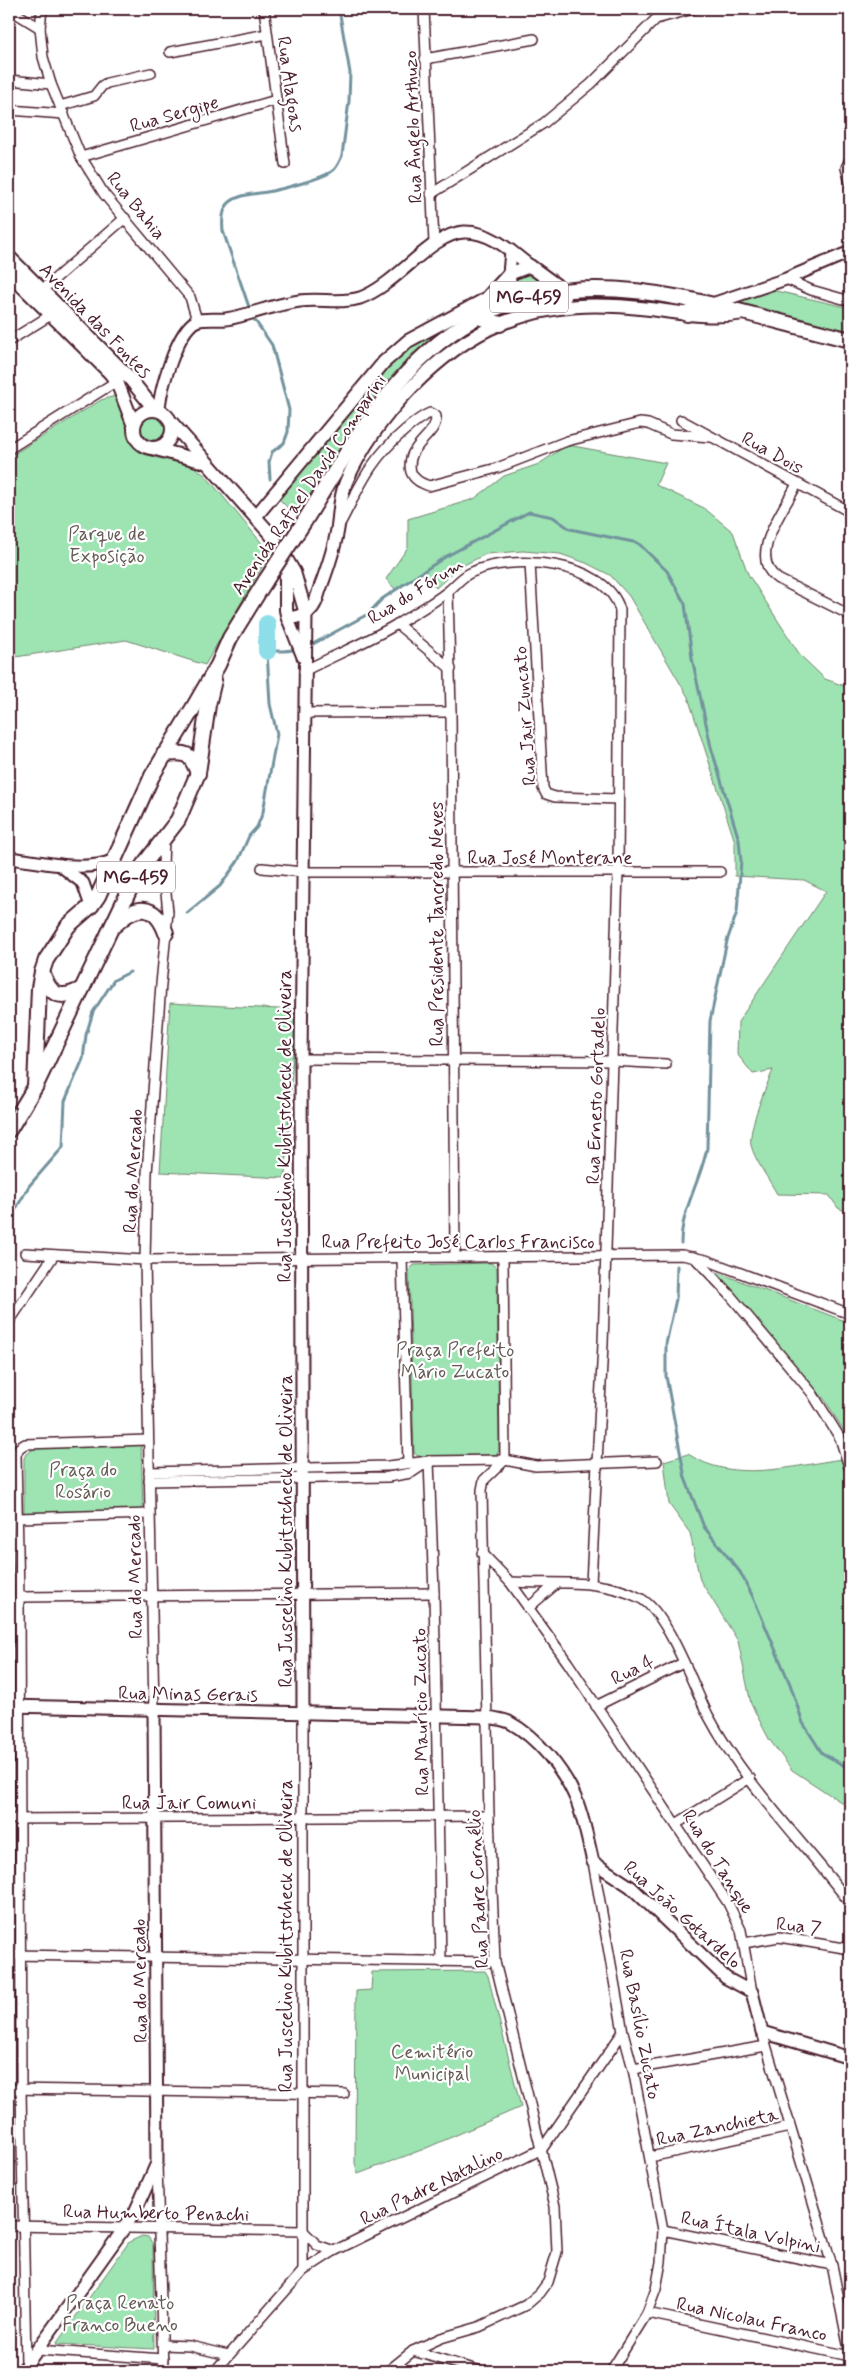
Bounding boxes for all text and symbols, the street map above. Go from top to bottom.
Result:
street label: Rua Alagoas [267,35,309,134]
street label: Rua Ângelo Arthuzo [398,50,432,204]
street label: Rua Sergipe [127,90,222,141]
street label: Rua Bahia [101,167,171,245]
street label: Avenida das Fontes [33,258,157,384]
road number: MG-459 [490,282,568,312]
street label: Avenida Rafael David Comparini [226,370,393,600]
street label: Rua Dois [737,426,808,481]
park label: Parque de Exposição [68,522,146,569]
street label: Rua do Fórum [363,552,469,631]
street label: Rua Jair Zuncato [508,645,543,787]
street label: Rua Presidente Tancredo Neves [425,801,450,1047]
street label: Rua José Monterane [467,846,633,871]
road number: MG-459 [97,862,175,892]
street label: Rua Juscelino Kubitstcheck de Oliveira [273,969,298,1283]
street label: Rua Ernesto Gortadelo [581,1007,612,1185]
street label: Rua do Mercado [118,1108,149,1234]
street label: Rua Prefeito José Carlos Francisco [321,1230,595,1255]
park label: Praça Prefeito Mário Zucato [396,1338,514,1385]
street label: Rua Juscelino Kubitstcheck de Oliveira [274,1374,299,1688]
park label: Praça do Rosário [49,1458,117,1505]
street label: Rua do Mercado [122,1515,149,1639]
street label: Rua Maurício Zucato [408,1628,435,1796]
street label: Rua 4 [607,1649,658,1691]
street label: Rua Minas Gerais [118,1681,258,1708]
street label: Rua Juscelino Kubitstcheck de Oliveira [274,1779,299,2093]
street label: Rua Jair Comuni [122,1791,256,1816]
street label: Rua do Tanque [676,1805,760,1919]
street label: Rua Padre Cornélio [462,1809,495,1969]
street label: Rua João Gotardelo [618,1855,746,1975]
street label: Rua 7 [775,1912,823,1941]
street label: Rua do Mercado [127,1919,154,2043]
street label: Rua Basílio Zucato [613,1947,666,2101]
park label: Cemitério Municipal [391,2040,473,2087]
street label: Rua Zanchieta [654,2102,781,2153]
street label: Rua Padre Natalino [356,2141,507,2232]
street label: Rua Humberto Penachi [63,2199,249,2228]
street label: Rua Ítala Volpini [679,2204,823,2259]
park label: Praça Renato Franco Bueno [62,2291,178,2338]
street label: Rua Nicolau Franco [674,2291,829,2348]

